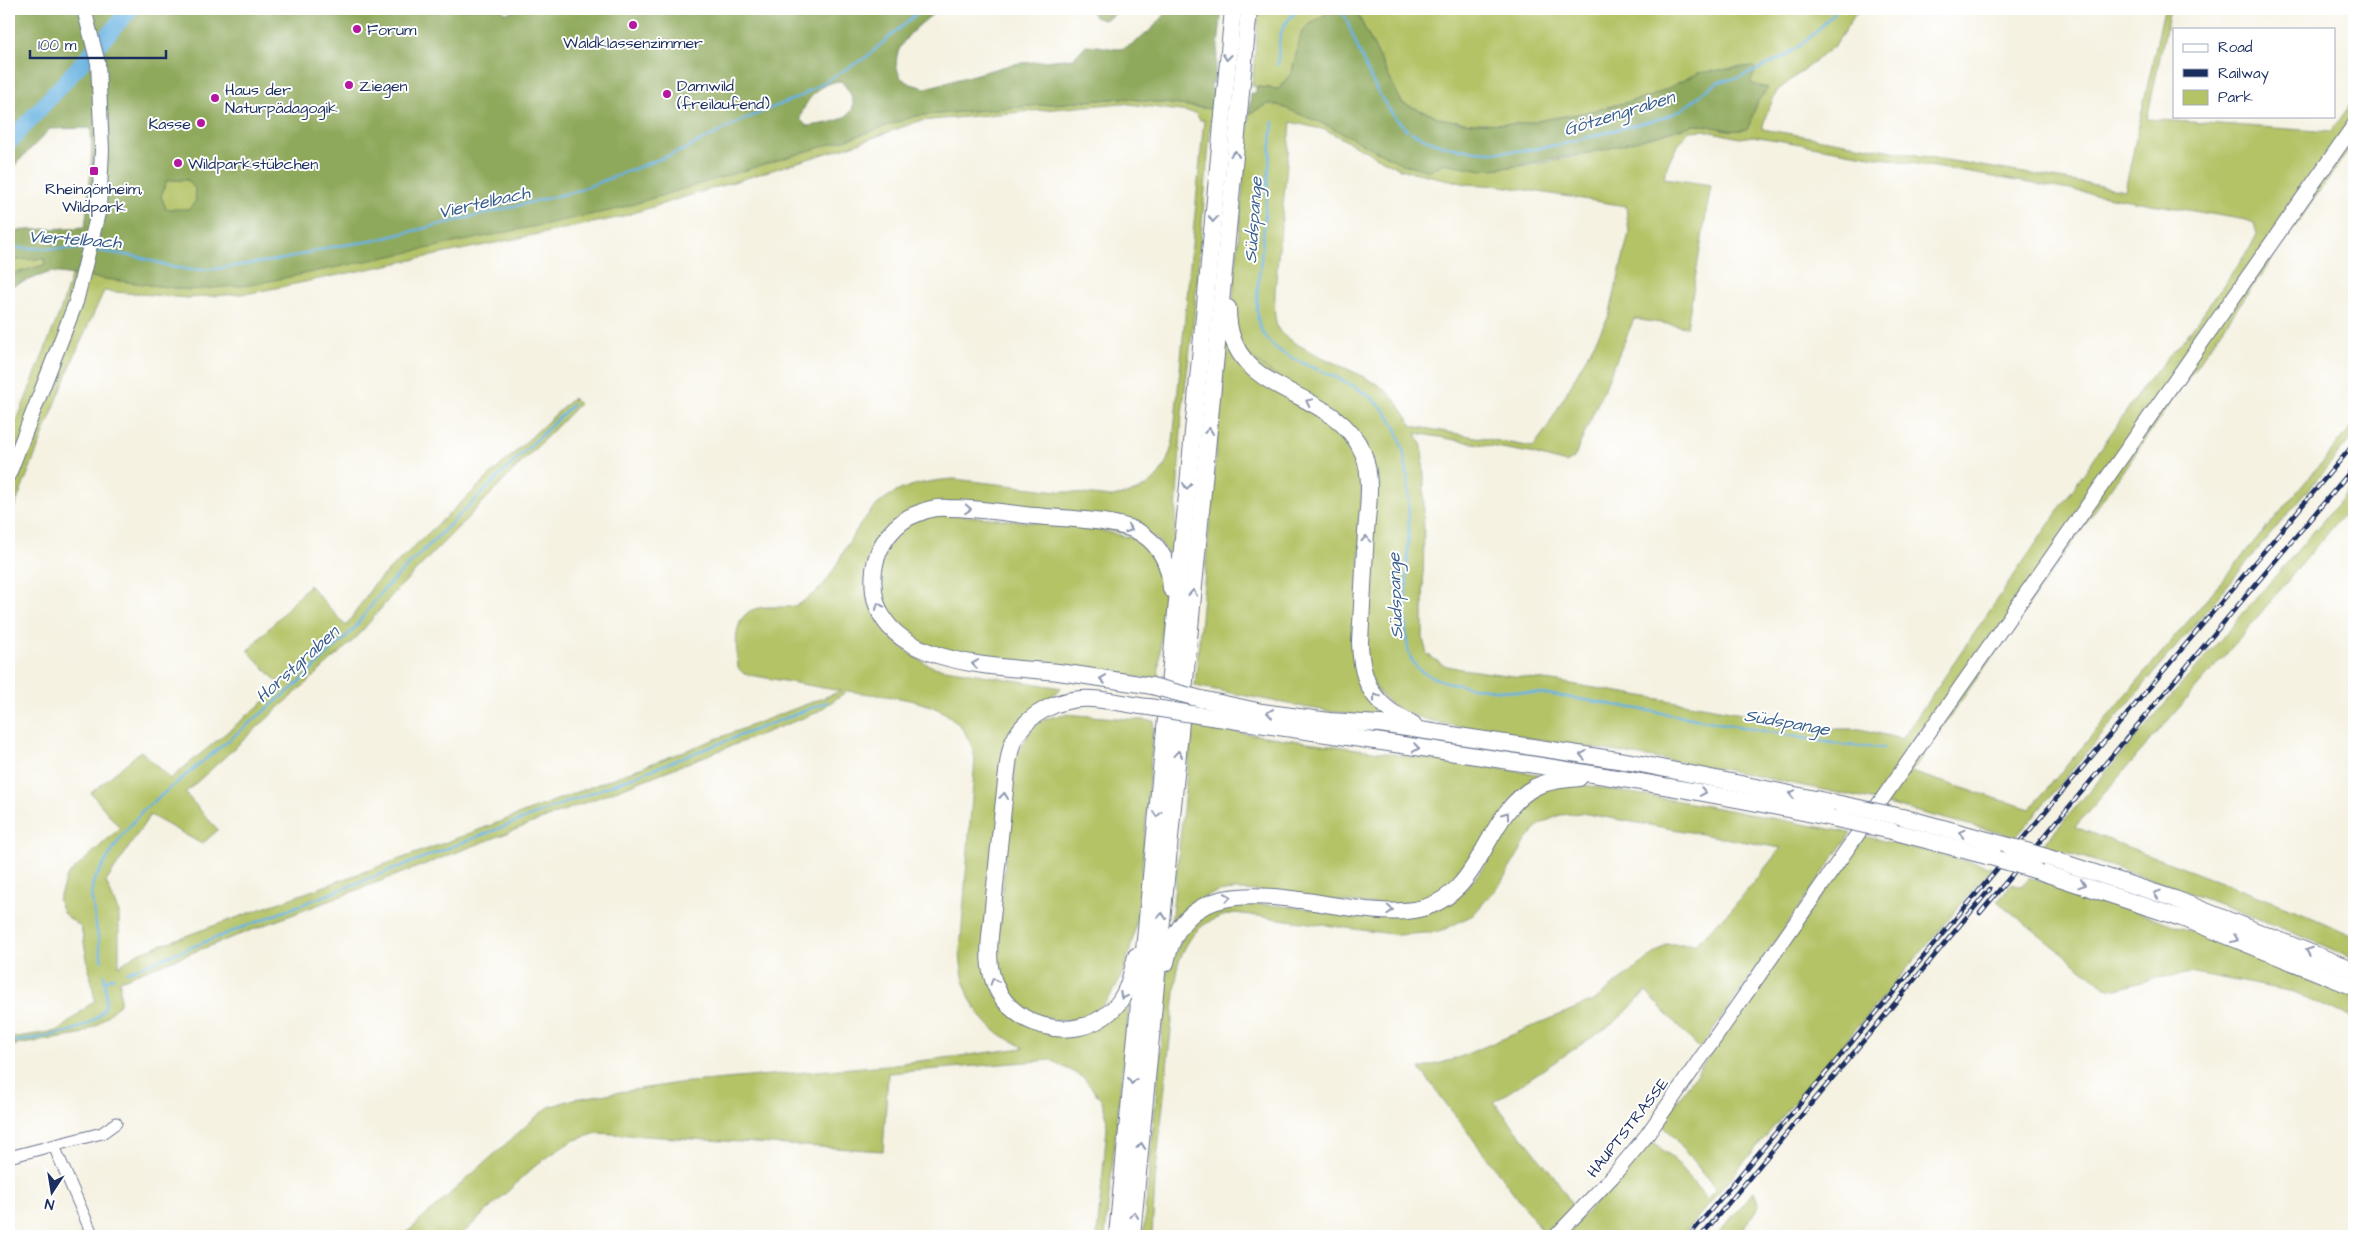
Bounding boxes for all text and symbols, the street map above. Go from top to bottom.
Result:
place label: Forum [367,19,417,41]
marker: Waldklassenzimmer [627,19,639,31]
marker: Forum [351,23,363,35]
scale bar [30,28,166,60]
legend [2173,28,2336,118]
place label: Waldklassenzimmer [563,32,703,54]
text: 100 m [38,35,77,56]
text: Road [2218,37,2253,58]
one-way arrow [1222,54,1233,62]
text: Railway [2218,63,2269,85]
place label: Ziegen [359,75,408,98]
place label: Damwild (freilaufend) [677,75,770,115]
place label: Haus der Naturpädagogik [225,79,338,120]
marker: Ziegen [343,79,355,91]
water label: Götzengraben [1561,84,1680,143]
text: Park [2218,87,2253,108]
marker: Damwild (freilaufend) [661,88,673,100]
marker: Haus der Naturpädagogik [209,92,221,104]
place label: Kasse [148,113,191,135]
marker: Kasse [195,117,207,129]
one-way arrow [1229,149,1240,157]
place label: Wildparkstübchen [188,153,318,175]
marker: Wildparkstübchen [172,157,184,169]
marker: Rheingönheim, Wildpark [88,165,100,177]
water label: Südspange [1238,175,1270,264]
place label: Rheingönheim, Wildpark [45,178,143,218]
water label: Viertelbach [436,180,533,225]
one-way arrow [1208,215,1219,223]
water label: Viertelbach [28,224,123,255]
one-way arrow [1305,398,1314,408]
one-way arrow [1203,427,1214,435]
one-way arrow [1182,483,1193,491]
one-way arrow [964,503,972,514]
one-way arrow [1124,523,1133,533]
one-way arrow [1360,534,1371,542]
water label: Südspange [1381,551,1410,639]
one-way arrow [1187,588,1198,596]
one-way arrow [875,602,885,611]
water label: Horstgraben [250,619,347,709]
one-way arrow [971,659,979,670]
one-way arrow [1099,674,1108,684]
one-way arrow [1373,694,1381,703]
water label: Südspange [1742,703,1833,743]
one-way arrow [1266,708,1274,719]
one-way arrow [1412,742,1420,752]
one-way arrow [1172,750,1183,758]
one-way arrow [1579,750,1587,761]
one-way arrow [1699,787,1707,797]
one-way arrow [1788,789,1797,800]
one-way arrow [998,792,1009,800]
one-way arrow [1151,810,1162,818]
one-way arrow [1500,811,1510,820]
one-way arrow [1958,829,1966,839]
one-way arrow [2077,878,2086,888]
one-way arrow [2154,889,2162,899]
one-way arrow [1224,893,1233,903]
one-way arrow [1386,905,1394,916]
one-way arrow [1156,912,1167,920]
one-way arrow [2230,932,2239,943]
one-way arrow [2305,947,2314,957]
one-way arrow [990,977,1000,985]
one-way arrow [1119,990,1129,999]
street label: HAUPTSTRASSE [1582,1073,1674,1182]
one-way arrow [1127,1077,1138,1085]
one-way arrow [1135,1141,1146,1149]
north arrow [28,1168,78,1218]
text: N [43,1193,56,1214]
one-way arrow [1129,1211,1140,1219]

